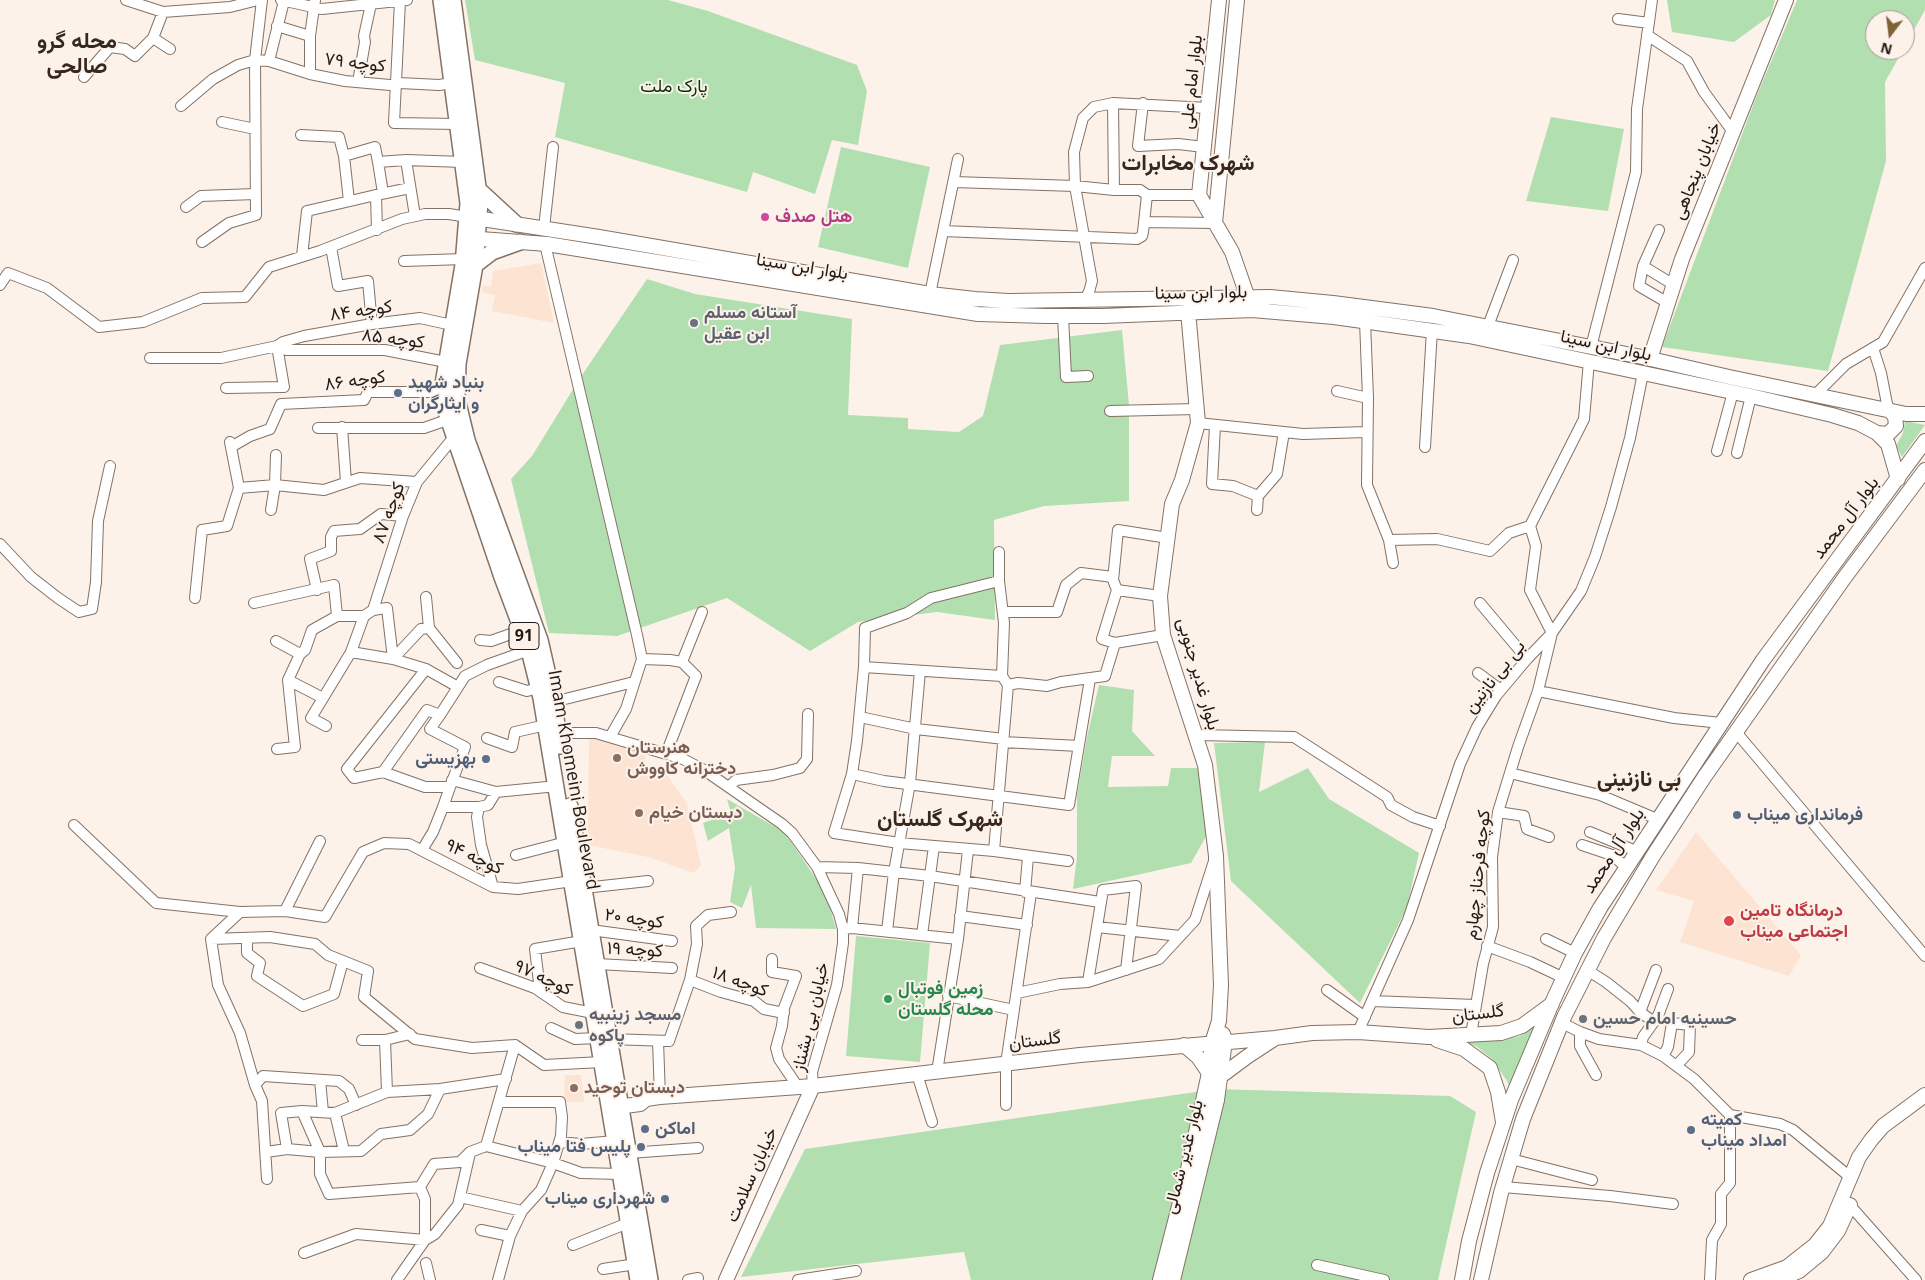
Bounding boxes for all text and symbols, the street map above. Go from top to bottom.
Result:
north arrow [1865,10,1915,60]
district label: محله گرو صالحی [37,29,117,80]
street label: بلوار امام علی [1176,34,1208,130]
text: N [1878,38,1894,60]
street label: کوچه ۷۹ [323,49,387,77]
park label: پارک ملت [640,76,708,98]
street label: خیابان پنجاهی [1668,119,1726,223]
district label: شهرک مخابرات [1122,151,1254,177]
place label: هتل صدف [775,206,852,228]
marker: هتل صدف [759,211,771,223]
street label: بلوار ابن سینا [755,249,849,285]
street label: بلوار ابن سینا [1154,281,1248,305]
street label: کوچه ۸۴ [328,296,394,326]
place label: آستانه مسلم ابن عقیل [704,302,797,344]
marker: آستانه مسلم ابن عقیل [688,317,700,329]
street label: کوچه ۸۵ [360,324,426,354]
street label: بلوار ابن سینا [1558,326,1654,366]
street label: کوچه ۸۶ [323,366,387,396]
place label: بنیاد شهید و ایثارگران [408,372,484,414]
marker: بنیاد شهید و ایثارگران [392,387,404,399]
street label: بلوار آل محمد [1808,473,1884,563]
street label: کوچه ۸۷ [368,480,410,546]
street label: بلوار غدیر جنوبی [1172,615,1224,733]
road number: 91 [509,622,539,650]
street label: بی بی نازنین [1460,636,1530,718]
street label: Imam Khomeini Boulevard [543,668,603,892]
place label: هنرستان دخترانه کاووش [627,737,736,780]
place label: بهزیستی [415,748,476,770]
marker: هنرستان دخترانه کاووش [611,752,623,764]
marker: بهزیستی [480,753,492,765]
district label: بی نازنینی [1597,767,1681,793]
place label: دبستان خیام [649,802,742,824]
street label: بلوار آل محمد [1578,804,1650,898]
place label: فرمانداری میناب [1747,804,1863,826]
marker: دبستان خیام [633,807,645,819]
district label: شهرک گلستان [877,807,1003,833]
street label: کوچه فرحناز چهارم [1460,809,1496,941]
marker: فرمانداری میناب [1731,809,1743,821]
street label: کوچه ۹۴ [442,834,506,880]
place label: درمانگاه تامین اجتماعی میناب [1740,900,1848,942]
street label: کوچه ۲۰ [603,904,665,934]
marker: درمانگاه تامین اجتماعی میناب [1722,914,1736,928]
street label: کوچه ۱۹ [607,938,663,962]
street label: کوچه ۹۷ [511,955,575,1001]
street label: خیابان بی بشناز [788,961,834,1073]
street label: کوچه ۱۸ [709,962,771,1002]
place label: زمین فوتبال محله گلستان [898,978,993,1021]
marker: زمین فوتبال محله گلستان [882,993,894,1005]
street label: گلستان [1451,1000,1505,1028]
place label: مسجد زینبیه پاکوه [589,1004,681,1046]
place label: حسینیه امام حسین [1593,1008,1737,1030]
marker: حسینیه امام حسین [1577,1013,1589,1025]
marker: مسجد زینبیه پاکوه [573,1019,585,1031]
street label: گلستان [1008,1027,1062,1055]
place label: دبستان توحید [584,1077,685,1099]
marker: دبستان توحید [568,1082,580,1094]
street label: بلوار غدیر شمالی [1159,1098,1209,1216]
place label: کمیته امداد میناب [1701,1109,1787,1152]
place label: اماکن [655,1118,696,1140]
marker: اماکن [639,1123,651,1135]
street label: خیابان سلامت [721,1124,783,1226]
marker: کمیته امداد میناب [1685,1124,1697,1136]
place label: پلیس فتا میناب [518,1136,631,1158]
marker: پلیس فتا میناب [635,1141,647,1153]
place label: شهرداری میناب [545,1188,655,1210]
marker: شهرداری میناب [659,1193,671,1205]

